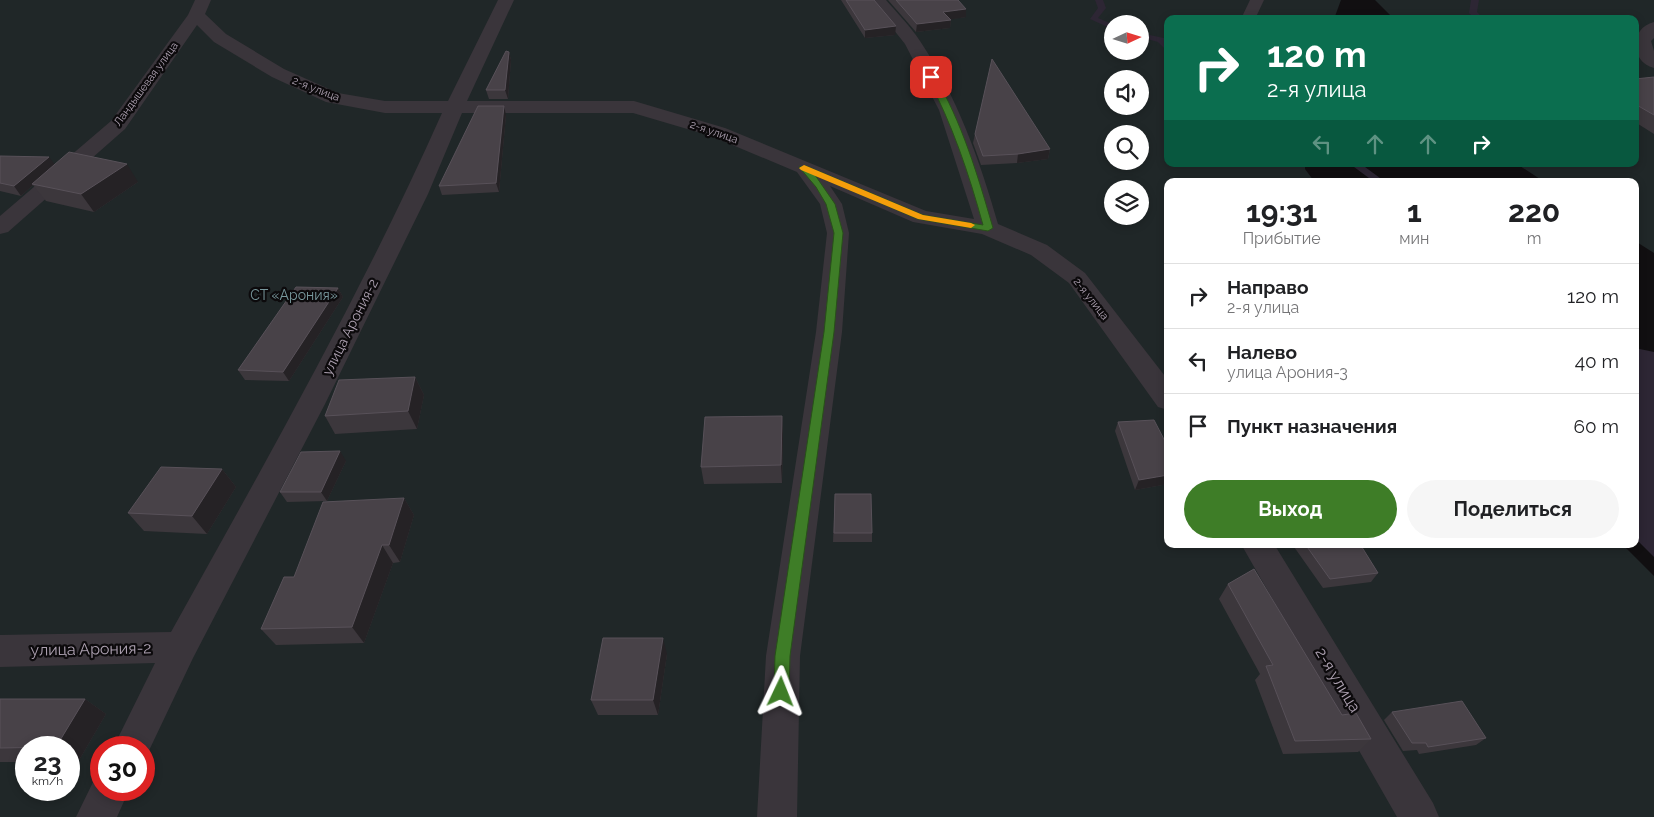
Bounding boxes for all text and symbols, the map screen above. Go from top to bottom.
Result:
north arrow [1104,15,1149,60]
map controls [1104,15,1149,225]
text: 120 m [1267,34,1367,75]
icon: right [1184,35,1249,100]
street label: Ландышевая улица [111,39,181,129]
pin [910,56,952,98]
icon: arrive [917,63,945,91]
button: sound [1104,70,1149,115]
street label: 2-я улица [290,74,342,104]
text: 2-я улица [1267,76,1366,102]
street label: 2-я улица [688,118,740,146]
button: search [1104,125,1149,170]
icon: left [1308,130,1336,158]
icon: ahead [1361,130,1389,158]
icon: ahead [1414,130,1442,158]
icon: right [1467,130,1495,158]
button: layers [1104,180,1149,225]
text: 19:31 [1246,194,1317,229]
text: 1 [1407,194,1422,229]
text: 220 [1508,194,1560,229]
text: Прибытие [1243,229,1321,248]
text: мин [1399,229,1429,248]
text: m [1527,229,1542,248]
street label: 2-я улица [1071,275,1111,323]
street label: улица Арония-2 [319,276,381,378]
text: Направо [1227,276,1308,298]
icon: right [1184,282,1212,310]
text: 120 m [1567,285,1619,307]
park label: СТ «Арония» [250,287,338,303]
text: 2-я улица [1227,298,1299,317]
text: Налево [1227,341,1297,363]
icon: left [1184,347,1212,375]
text: 40 m [1575,350,1619,372]
text: улица Арония-3 [1227,363,1348,382]
icon: arrive [1184,412,1212,440]
text: Пункт назначения [1227,415,1397,437]
text: 60 m [1574,415,1619,437]
button: Выход [1184,480,1397,538]
button: Поделиться [1407,480,1619,538]
street label: улица Арония-2 [30,638,152,660]
street label: 2-я улица [1311,644,1365,716]
position arrow [754,665,806,717]
speed limit sign: 30 [90,736,155,801]
text: 23 [33,747,62,777]
text: km/h [32,774,63,788]

